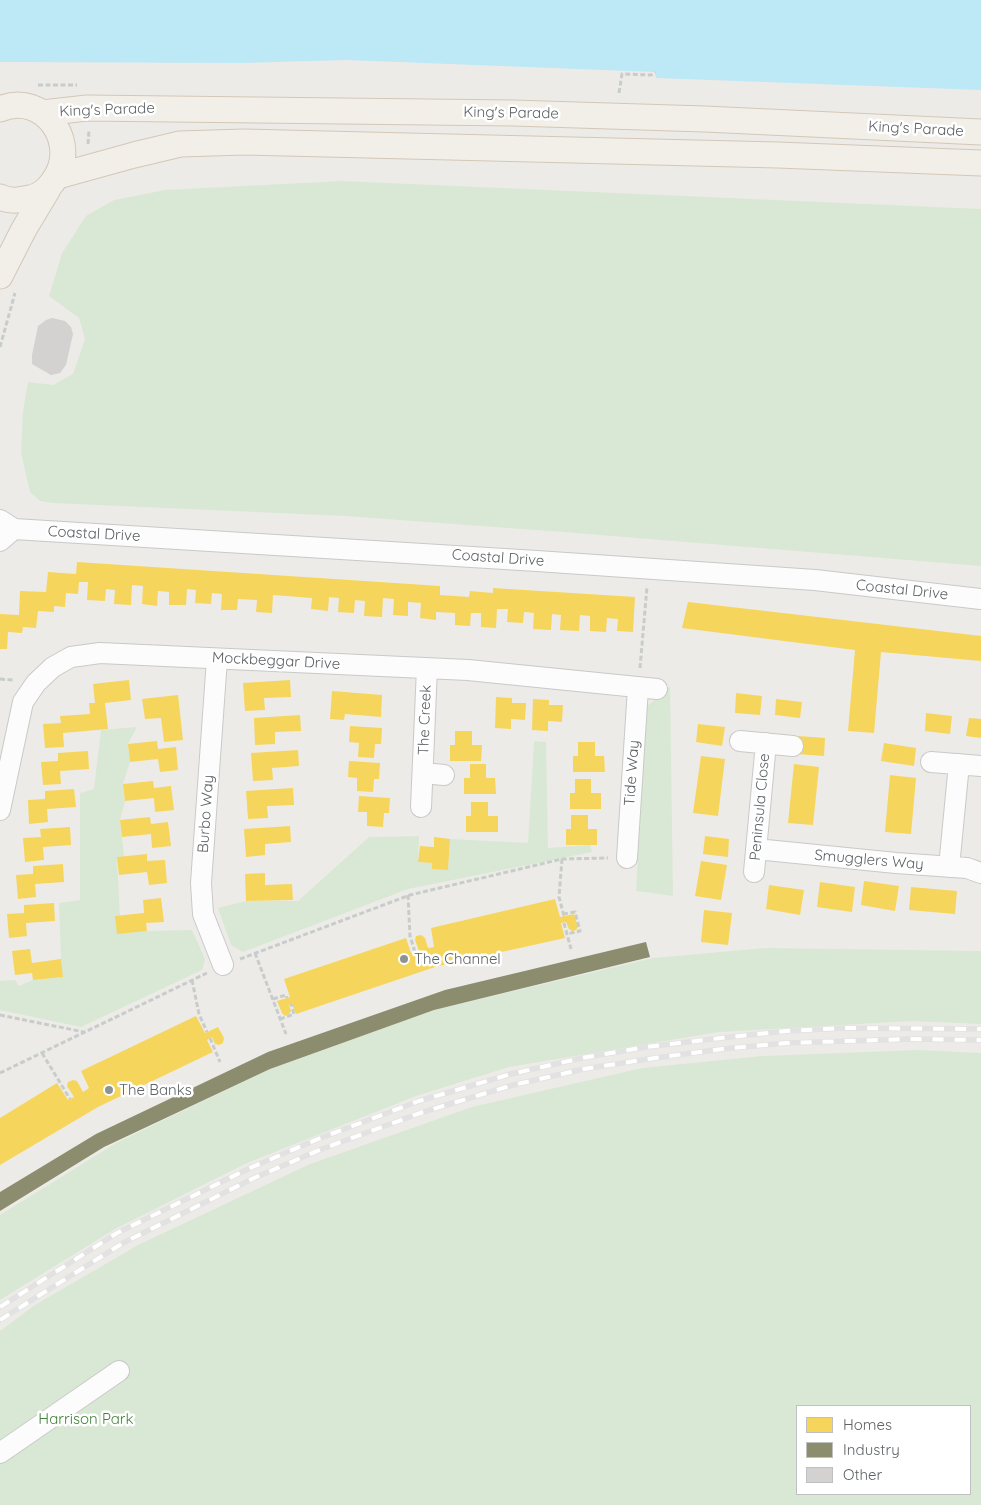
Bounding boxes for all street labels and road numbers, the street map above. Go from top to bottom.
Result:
street label: King's Parade [59,99,155,121]
street label: King's Parade [463,103,559,123]
street label: King's Parade [868,118,964,140]
street label: Coastal Drive [47,523,141,545]
street label: Coastal Drive [451,546,545,570]
street label: Coastal Drive [855,576,949,604]
street label: Mockbeggar Drive [211,649,341,673]
street label: The Creek [415,685,435,755]
street label: Tide Way [621,740,643,806]
street label: Peninsula Close [746,753,774,861]
street label: Burbo Way [194,774,218,854]
street label: Smugglers Way [813,846,925,874]

